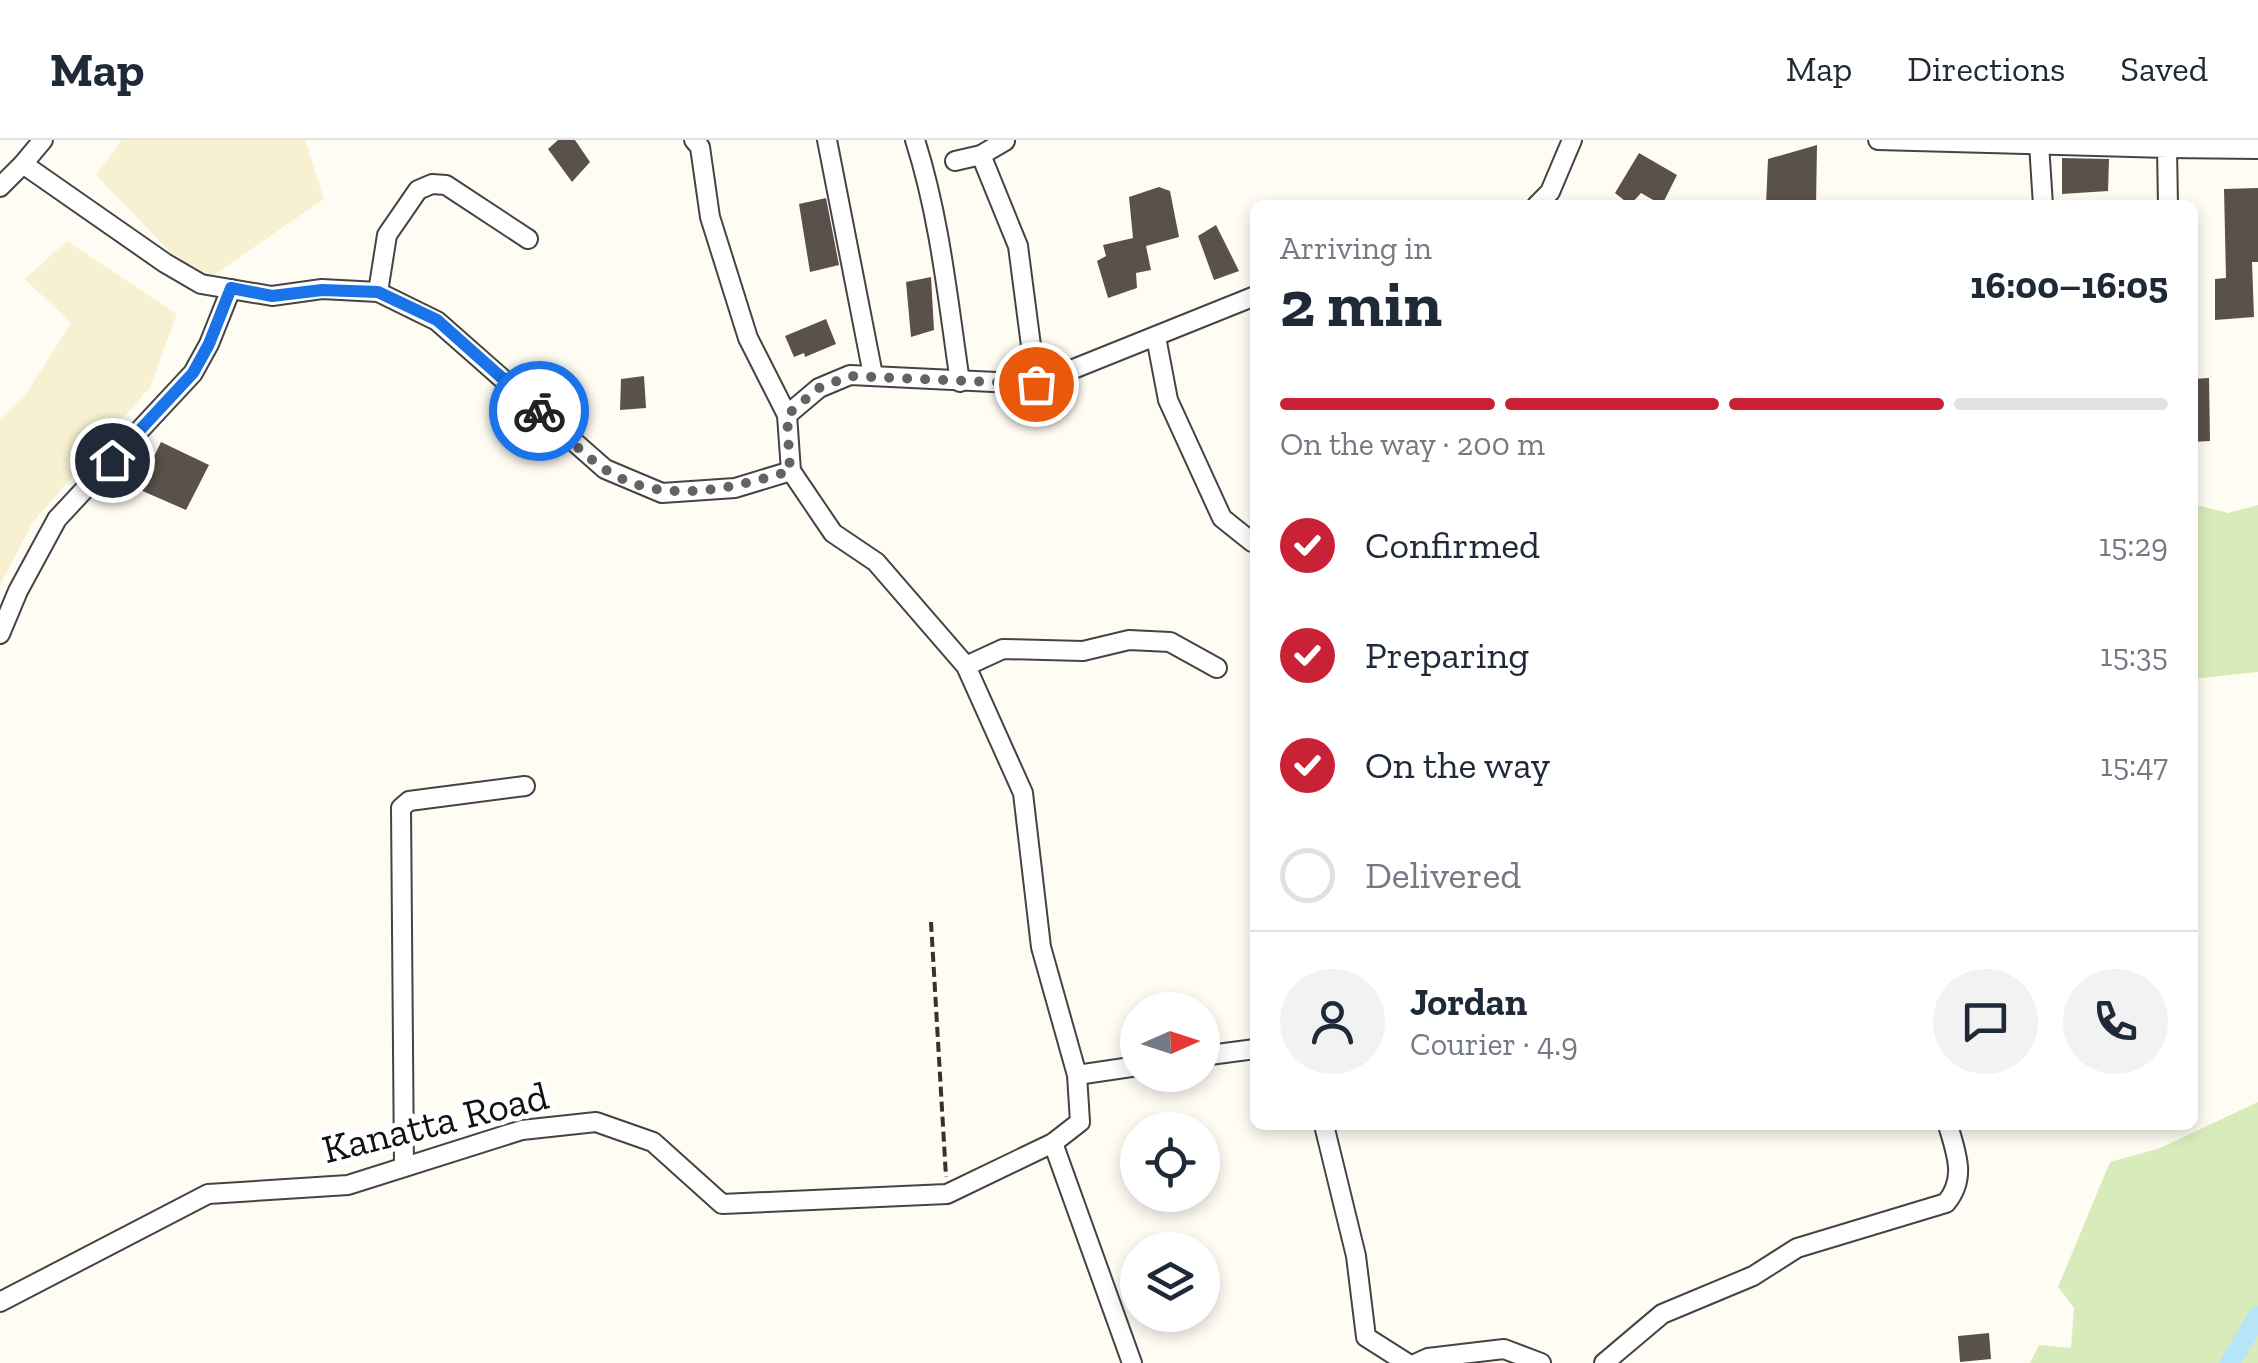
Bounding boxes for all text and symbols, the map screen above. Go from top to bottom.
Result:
text: Map [50,41,145,98]
text: Map [1786,48,1852,90]
text: Directions [1907,48,2065,90]
text: Saved [2120,48,2208,90]
text: Arriving in [1280,229,1432,267]
text: 16:00–16:05 [1970,262,2168,308]
text: 2 min [1280,265,1442,343]
pin [994,342,1079,427]
icon: bag [1009,357,1064,412]
courier [489,361,589,461]
icon: bike [512,384,567,439]
pin [70,418,155,503]
text: On the way · 200 m [1280,425,1545,463]
icon: home [85,433,140,488]
icon: check [1280,518,1335,573]
text: Confirmed [1365,522,1540,568]
text: 15:29 [2099,526,2168,564]
icon: check [1280,628,1335,683]
text: Preparing [1365,632,1529,678]
text: 15:35 [2100,636,2168,674]
icon: check [1280,738,1335,793]
text: On the way [1365,742,1550,788]
text: 15:47 [2100,746,2168,784]
text: Delivered [1365,852,1521,898]
button: person [1280,969,1385,1074]
button: chat [1933,969,2038,1074]
button: phone [2063,969,2168,1074]
text: Jordan [1410,979,1527,1025]
north arrow [1120,992,1220,1092]
map controls [1120,992,1220,1332]
text: Courier · 4.9 [1410,1025,1578,1063]
street label: Kanatta Road [317,1071,553,1173]
button: locate [1120,1112,1220,1212]
button: layers [1120,1232,1220,1332]

